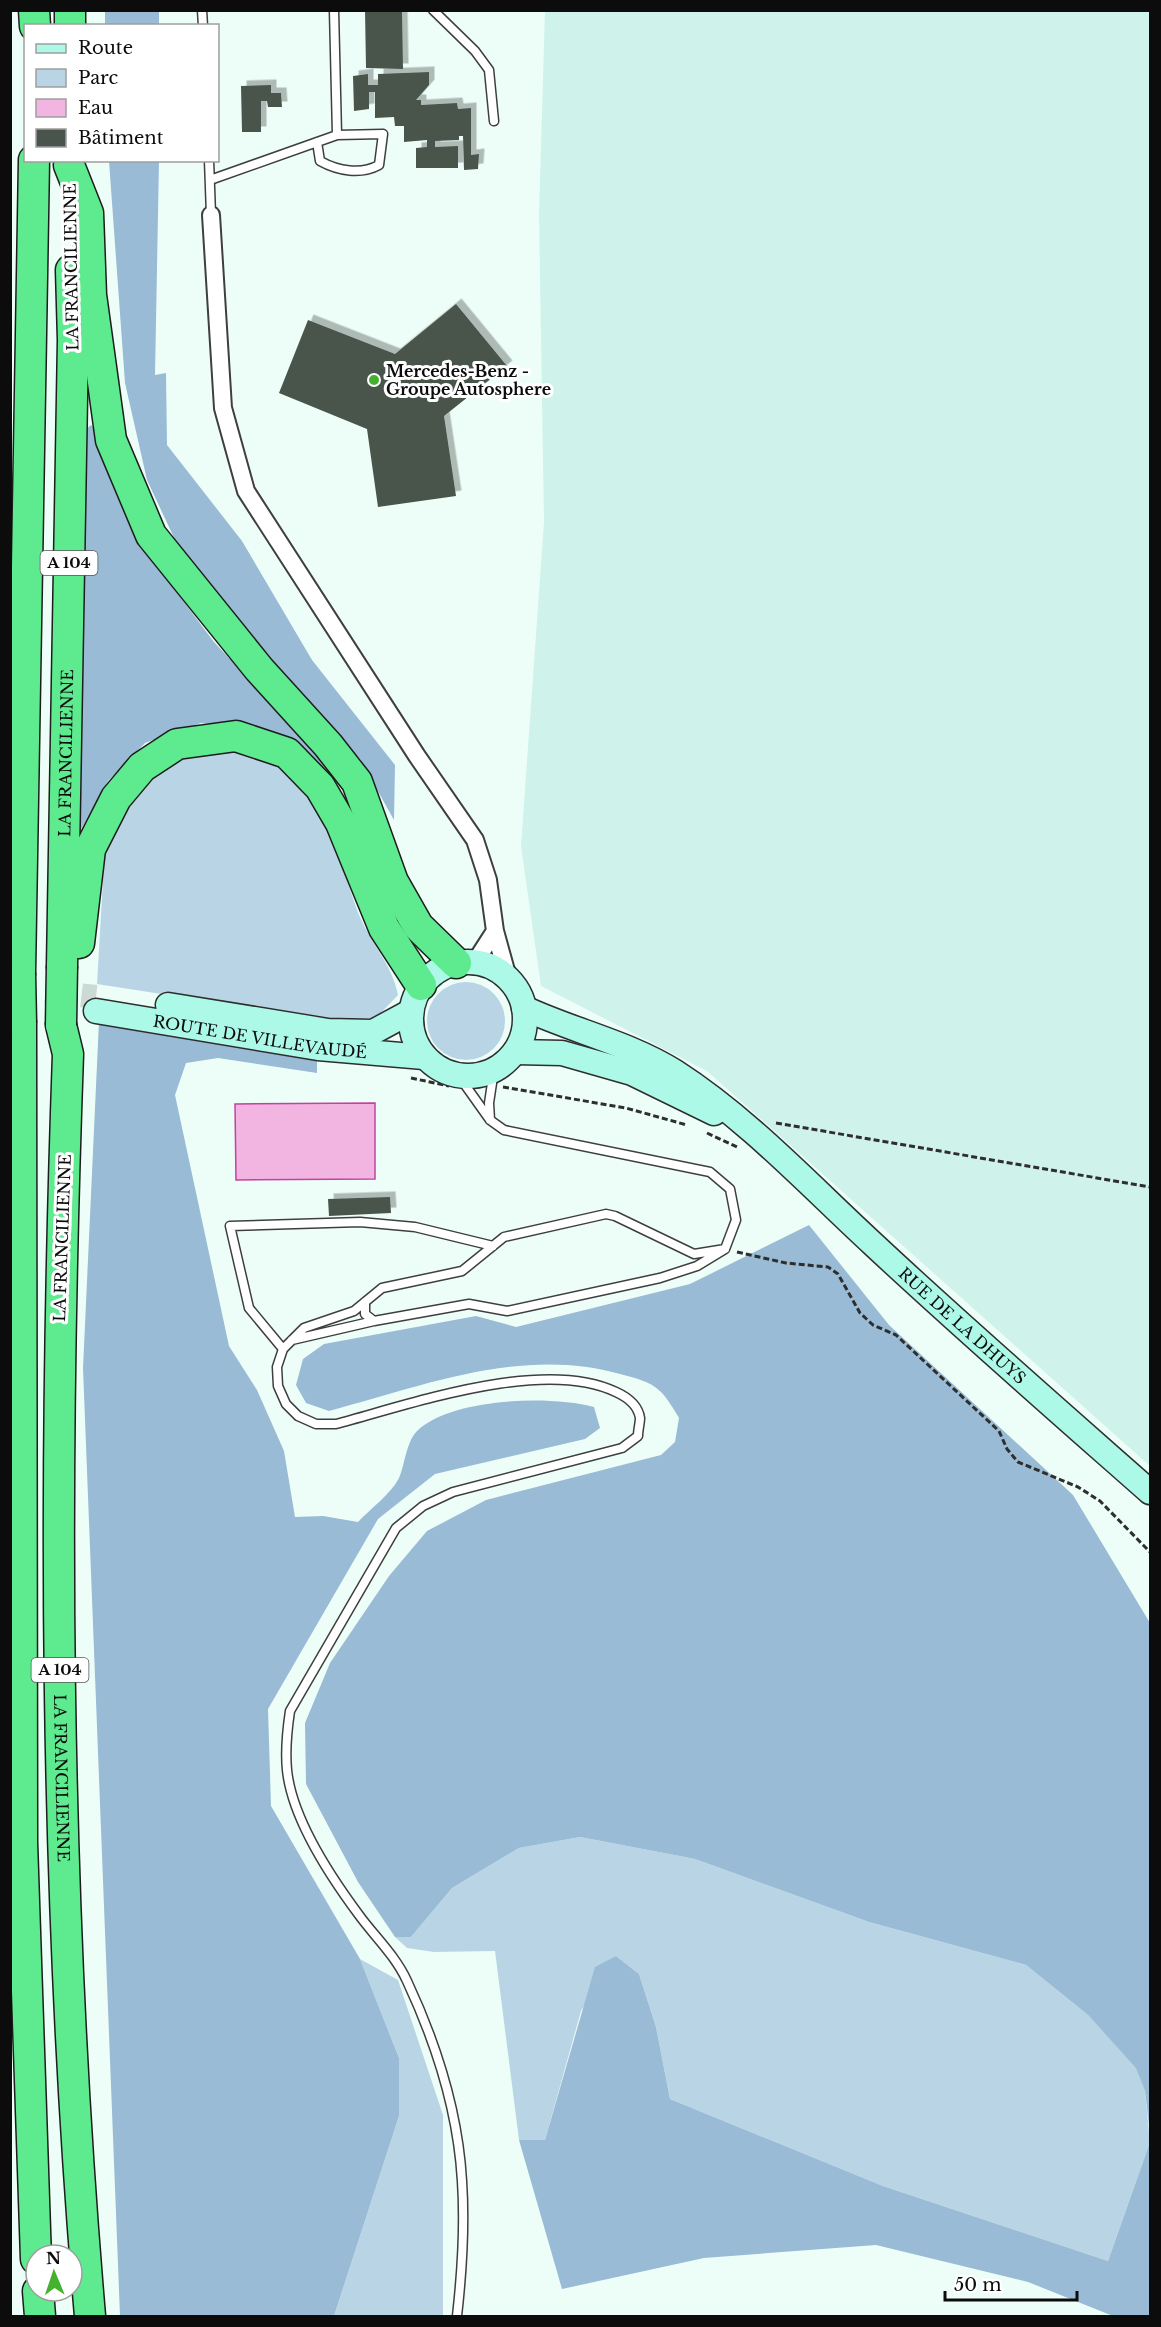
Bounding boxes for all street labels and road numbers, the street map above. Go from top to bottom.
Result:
street label: LA FRANCILIENNE [60,183,82,351]
road number: A 104 [40,551,98,575]
street label: LA FRANCILIENNE [54,669,77,837]
street label: ROUTE DE VILLEVAUDÉ [152,1011,368,1062]
street label: LA FRANCILIENNE [49,1154,75,1322]
street label: RUE DE LA DHUYS [895,1263,1030,1388]
road number: A 104 [32,1658,88,1682]
street label: LA FRANCILIENNE [50,1694,74,1862]

